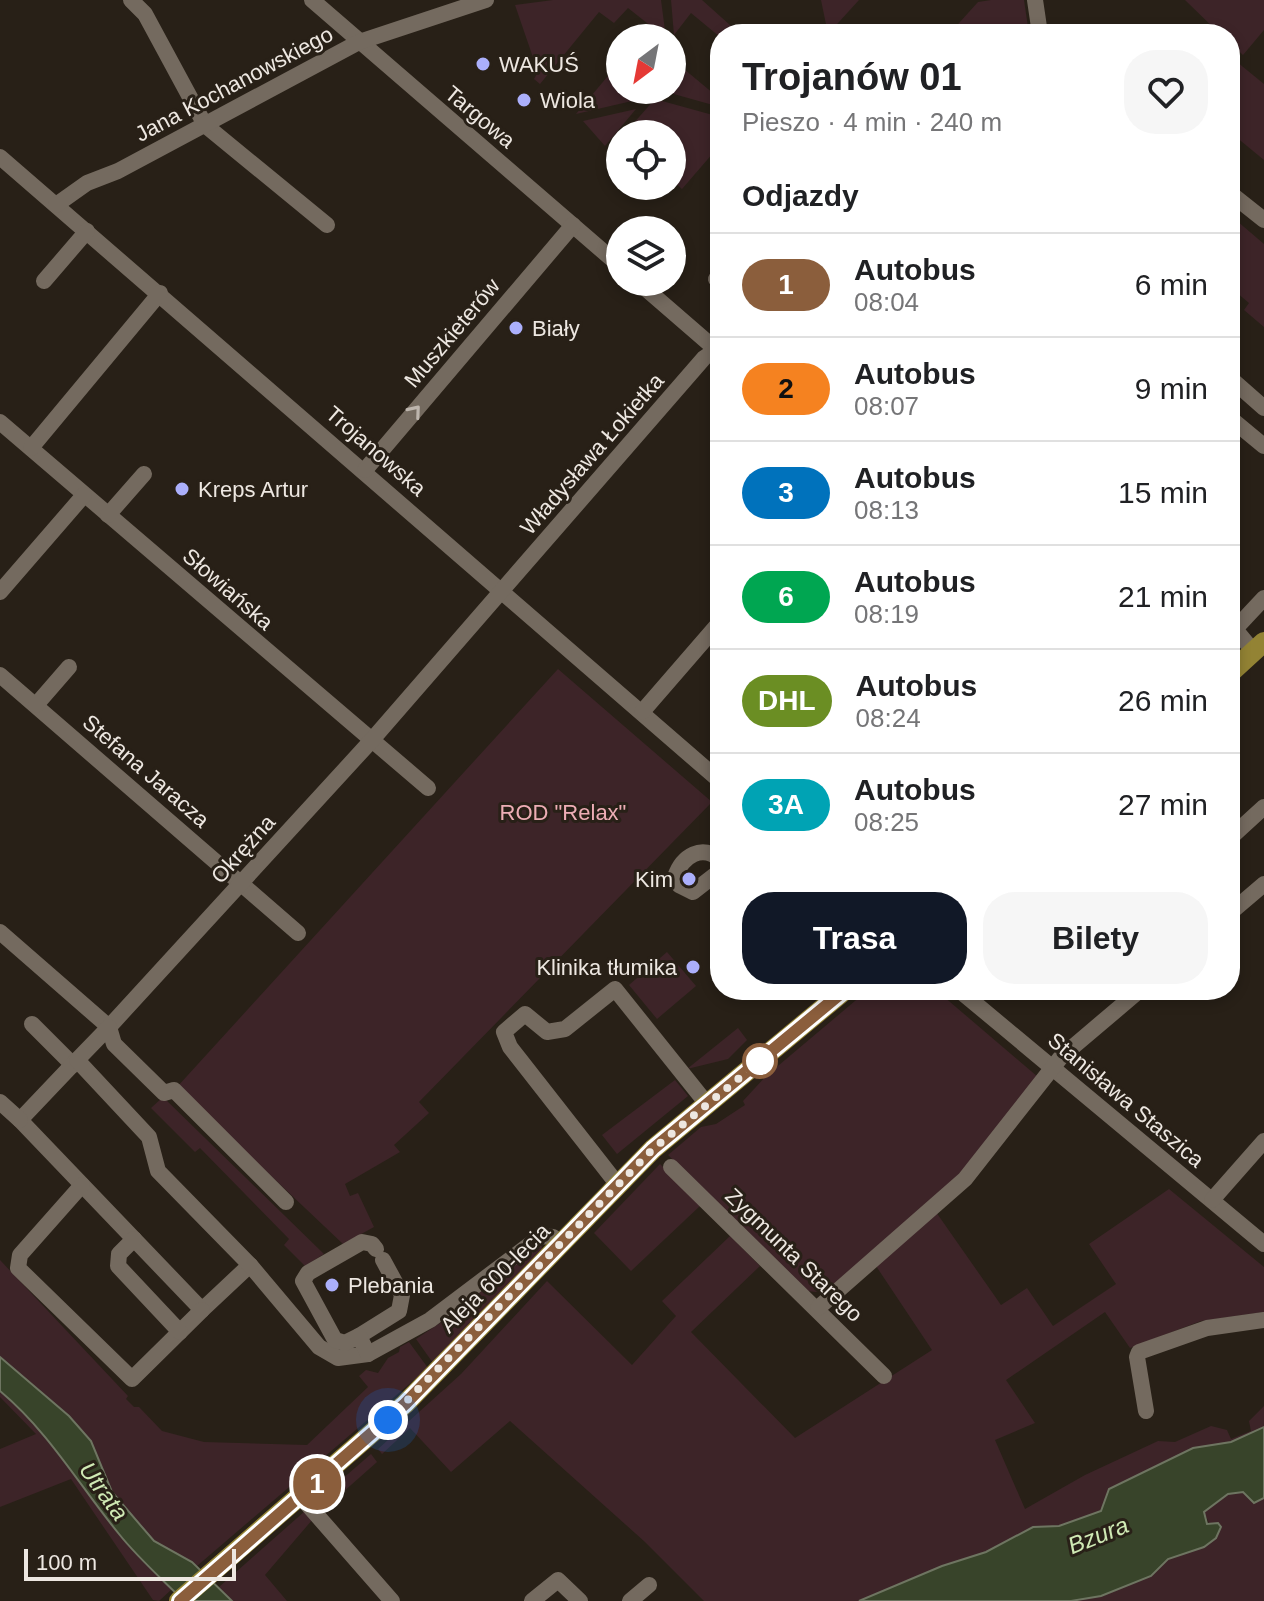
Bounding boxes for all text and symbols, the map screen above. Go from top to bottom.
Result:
street label: Jana Kochanowskiego [131,21,337,147]
north arrow [606,24,686,104]
map controls [606,24,686,296]
button: heart [1124,50,1208,134]
place label: WAKUŚ [499,52,579,77]
marker: WAKUŚ [474,55,492,73]
text: Trojanów 01 [742,56,962,98]
street label: Targowa [440,81,520,154]
place label: Wiola [540,88,596,113]
marker: Wiola [515,91,533,109]
text: Pieszo · 4 min · 240 m [742,107,1002,137]
button: locate [606,120,686,200]
text: Odjazdy [742,179,859,212]
button: layers [606,216,686,296]
text: Autobus [854,253,976,286]
text: 6 min [1135,268,1208,301]
text: 1 [778,269,794,300]
street label: Muszkieterów [399,273,505,393]
text: 08:04 [854,287,919,317]
place label: Biały [532,316,580,341]
marker: Biały [507,319,525,337]
text: Autobus [854,357,976,390]
street label: Władysława Łokietka [515,368,669,540]
text: 9 min [1135,372,1208,405]
text: 2 [778,373,794,404]
text: 08:07 [854,391,919,421]
street label: Trojanowska [321,401,432,502]
one-way arrow [405,405,420,420]
text: Autobus [854,461,976,494]
text: 15 min [1118,476,1208,509]
place label: Kreps Artur [198,477,308,502]
text: 3 [778,477,794,508]
marker: Kreps Artur [173,480,191,498]
text: 08:13 [854,495,919,525]
street label: Słowiańska [178,543,279,635]
text: Autobus [854,565,976,598]
text: 21 min [1118,580,1208,613]
text: 6 [778,581,794,612]
text: 08:19 [854,599,919,629]
text: Autobus [856,669,977,702]
text: 26 min [1118,684,1208,717]
text: DHL [758,685,816,716]
text: 08:24 [856,703,921,733]
street label: Stefana Jaracza [78,709,215,833]
text: Autobus [854,773,976,806]
text: 27 min [1118,788,1208,821]
text: 3A [768,789,804,820]
park label: ROD "Relax" [500,800,626,825]
text: 08:25 [854,807,919,837]
street label: Okrężna [206,809,281,888]
place label: Kim [635,867,673,892]
marker: Kim [680,870,698,888]
button: Trasa [742,892,967,984]
button: Bilety [983,892,1208,984]
place label: Klinika tłumika [536,955,678,980]
marker: Klinika tłumika [684,958,702,976]
street label: Stanisława Staszica [1043,1028,1210,1173]
unlabelled marker [743,1044,777,1078]
street label: Zygmunta Starego [720,1183,868,1327]
street label: Aleja 600-lecia [435,1218,555,1338]
place label: Plebania [348,1273,434,1298]
marker: Plebania [323,1276,341,1294]
your location [368,1400,408,1440]
water label: Utrata [74,1457,134,1525]
line badge: 1 [291,1458,343,1510]
text: 1 [309,1468,325,1499]
water label: Bzura [1064,1511,1132,1559]
scale bar [24,1545,236,1581]
text: 100 m [36,1550,97,1575]

